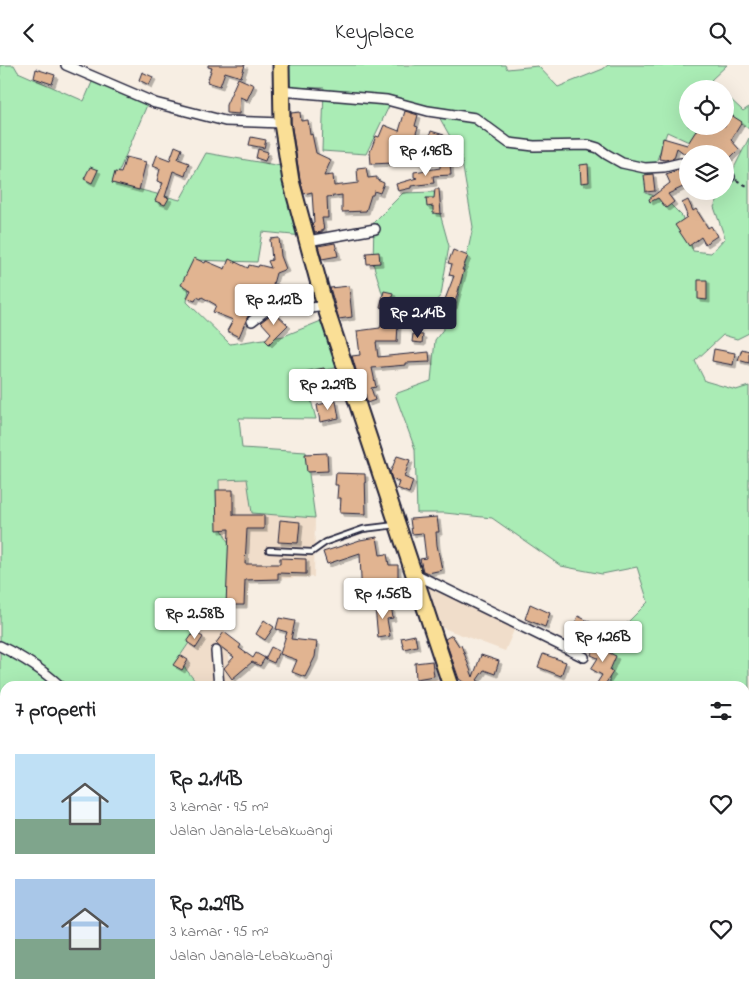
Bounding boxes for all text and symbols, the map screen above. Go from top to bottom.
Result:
text: Keyplace [335,17,414,49]
icon: back [15,19,43,47]
icon: search [706,19,734,47]
map controls [679,80,734,200]
button: locate [679,80,734,135]
pin: Rp 1.96B [374,135,478,177]
text: Rp 1.96B [400,139,452,163]
button: layers [679,145,734,200]
pin: Rp 2.12B [222,283,326,326]
text: Rp 2.12B [246,288,302,312]
pin: Rp 2.14B [366,297,470,339]
text: Rp 2.14B [390,301,446,325]
pin: Rp 2.29B [276,369,380,411]
text: Rp 2.29B [300,373,356,397]
pin: Rp 1.56B [331,577,435,620]
text: Rp 1.56B [355,582,411,606]
pin: Rp 2.58B [143,597,247,640]
text: Rp 2.58B [166,602,224,626]
pin: Rp 1.26B [551,621,655,663]
text: Rp 1.26B [575,625,631,649]
text: 7 properti [15,696,96,726]
icon: filters [707,697,735,725]
text: Rp 2.14B [170,765,242,795]
icon: home [55,774,115,834]
icon: heart [707,790,735,818]
text: 3 kamar · 95 m² [170,795,269,819]
text: Jalan Janala–Lebakwangi [170,819,333,843]
text: Rp 2.29B [170,890,244,920]
icon: home [55,899,115,959]
icon: heart [707,915,735,943]
text: 3 kamar · 95 m² [170,920,269,944]
text: Jalan Janala–Lebakwangi [170,944,333,968]

